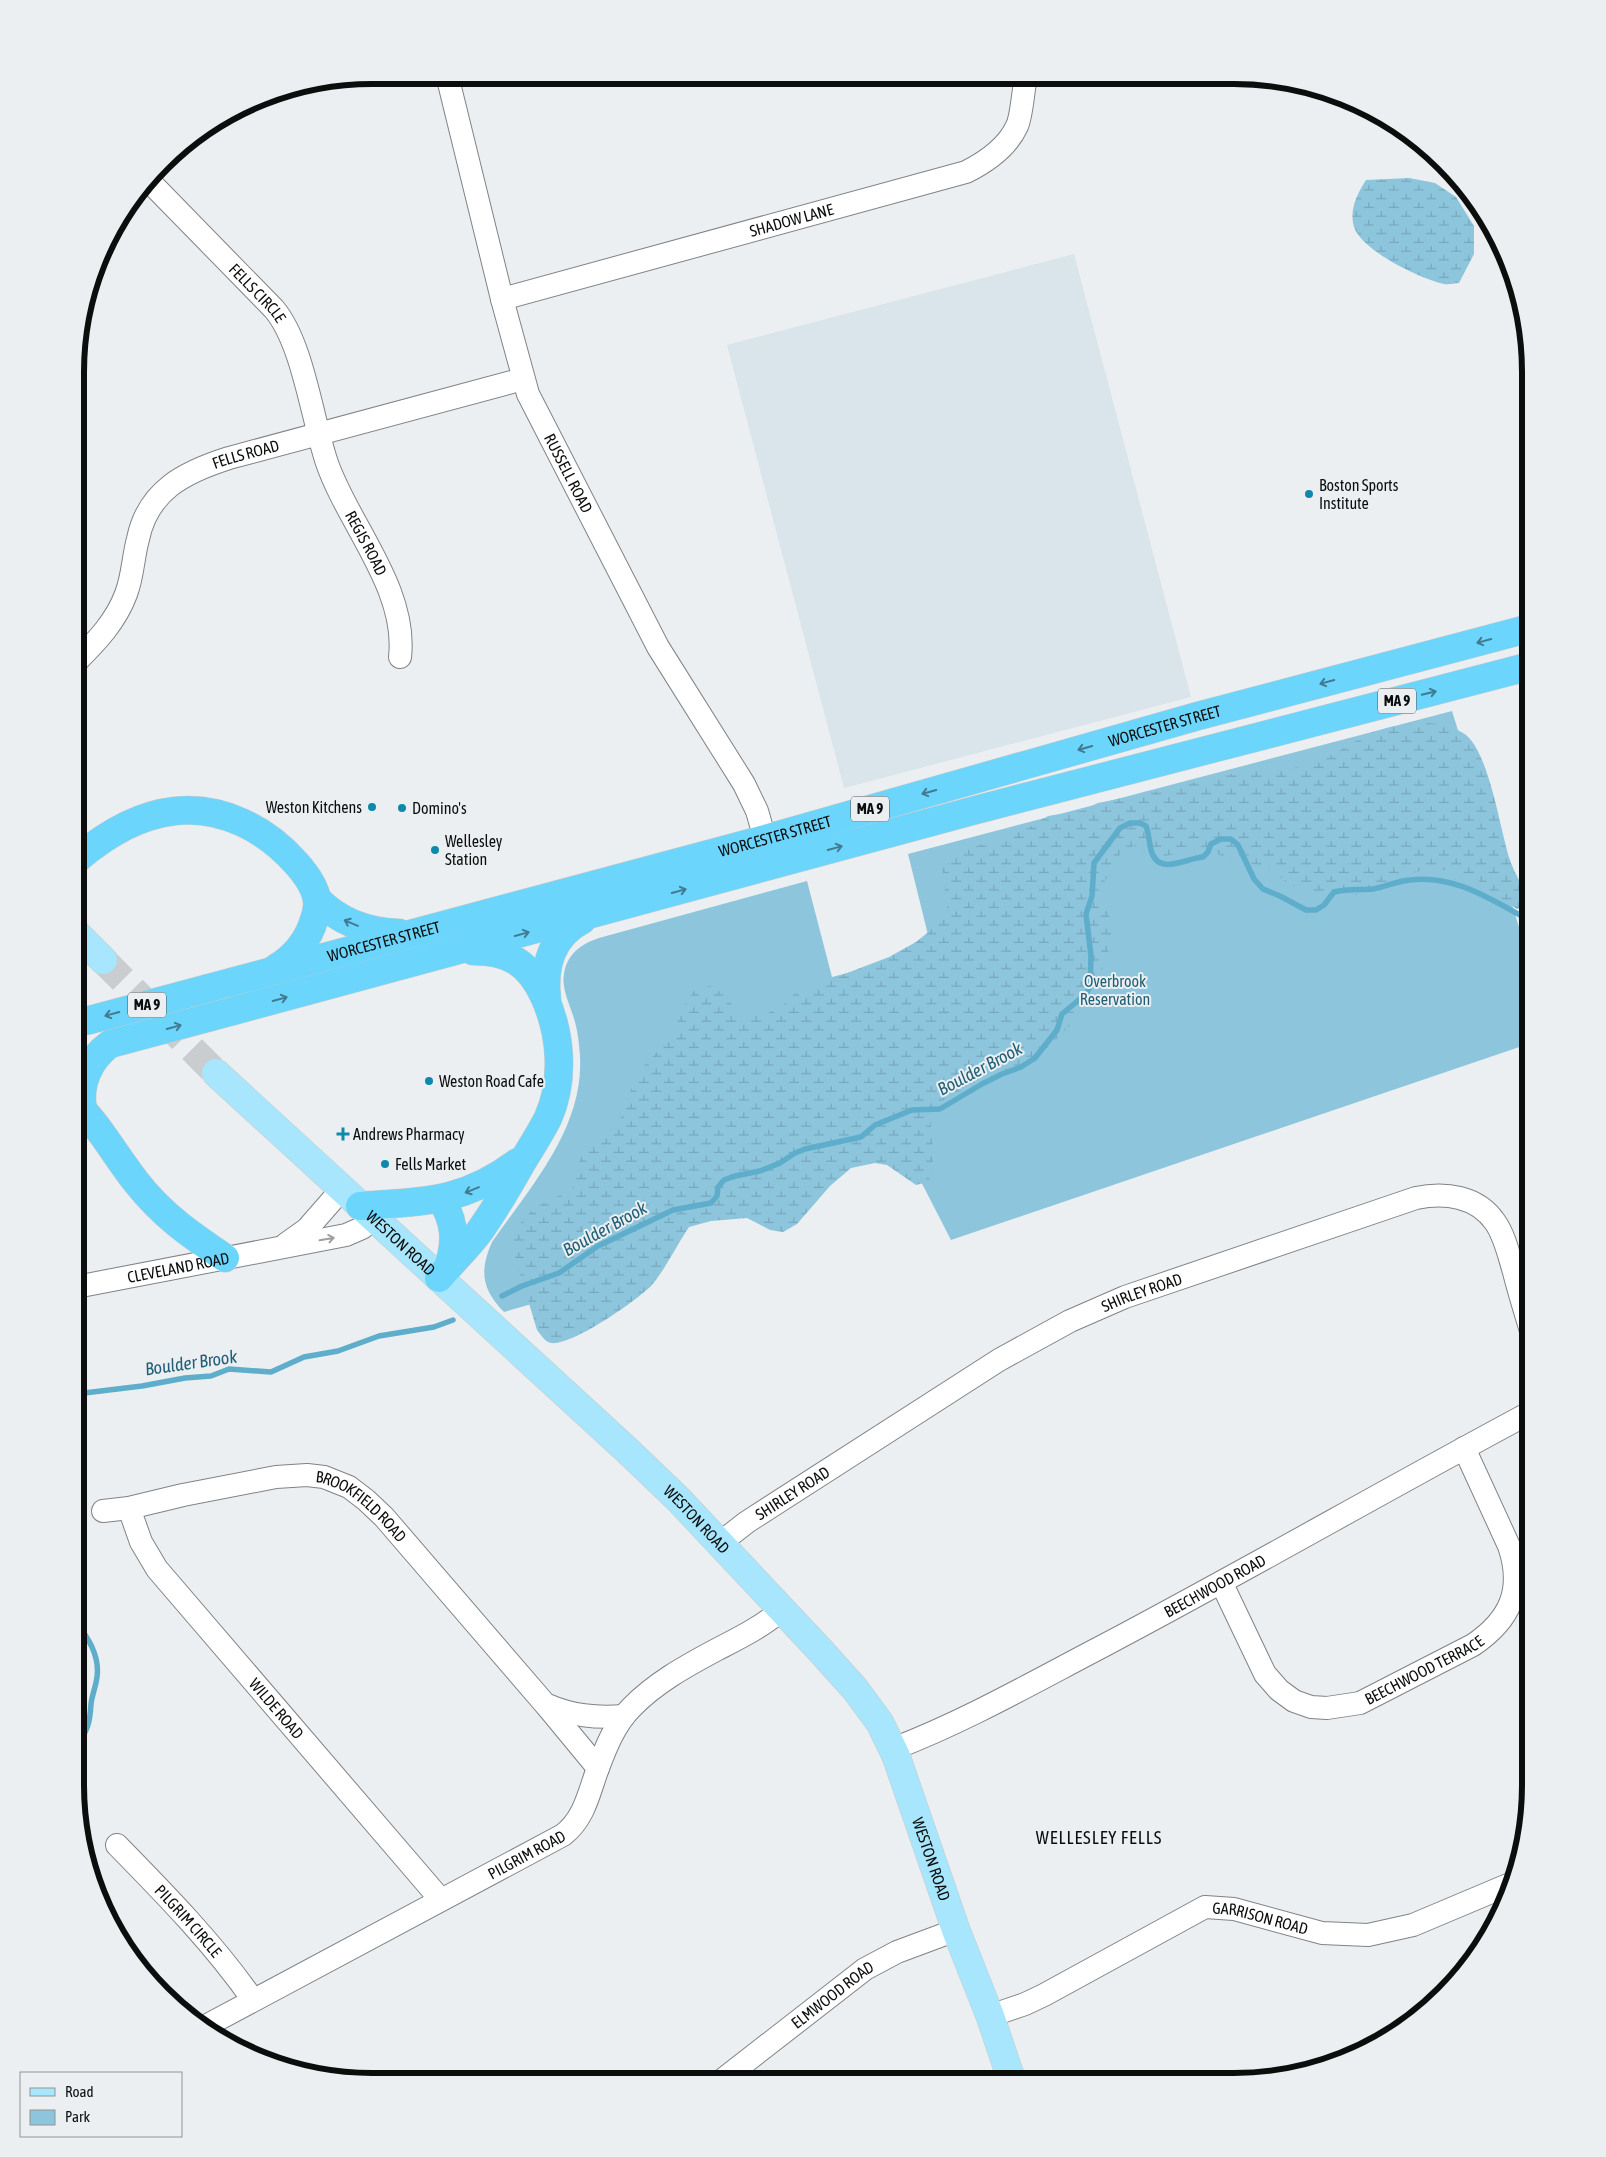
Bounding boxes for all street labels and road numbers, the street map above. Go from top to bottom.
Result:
street label: SHADOW LANE [747,200,835,240]
street label: FELLS CIRCLE [226,260,290,325]
street label: RUSSELL ROAD [541,430,596,516]
street label: FELLS ROAD [210,436,281,472]
street label: REGIS ROAD [342,508,391,578]
road number: MA 9 [1378,688,1416,714]
street label: WORCESTER STREET [1106,701,1223,750]
road number: MA 9 [851,796,889,822]
street label: WORCESTER STREET [717,812,833,860]
street label: WORCESTER STREET [325,917,442,965]
road number: MA 9 [128,992,166,1018]
street label: WESTON ROAD [363,1207,439,1279]
street label: CLEVELAND ROAD [126,1249,231,1286]
street label: SHIRLEY ROAD [1098,1269,1184,1315]
street label: SHIRLEY ROAD [752,1462,833,1523]
street label: BROOKFIELD ROAD [315,1467,410,1545]
street label: WESTON ROAD [660,1482,733,1557]
street label: BEECHWOOD ROAD [1161,1551,1269,1621]
street label: BEECHWOOD TERRACE [1362,1632,1487,1708]
street label: WILDE ROAD [246,1674,307,1742]
street label: WESTON ROAD [909,1815,954,1903]
street label: PILGRIM ROAD [485,1826,568,1883]
street label: PILGRIM CIRCLE [151,1881,225,1960]
street label: GARRISON ROAD [1212,1899,1310,1938]
street label: ELMWOOD ROAD [788,1957,876,2032]

